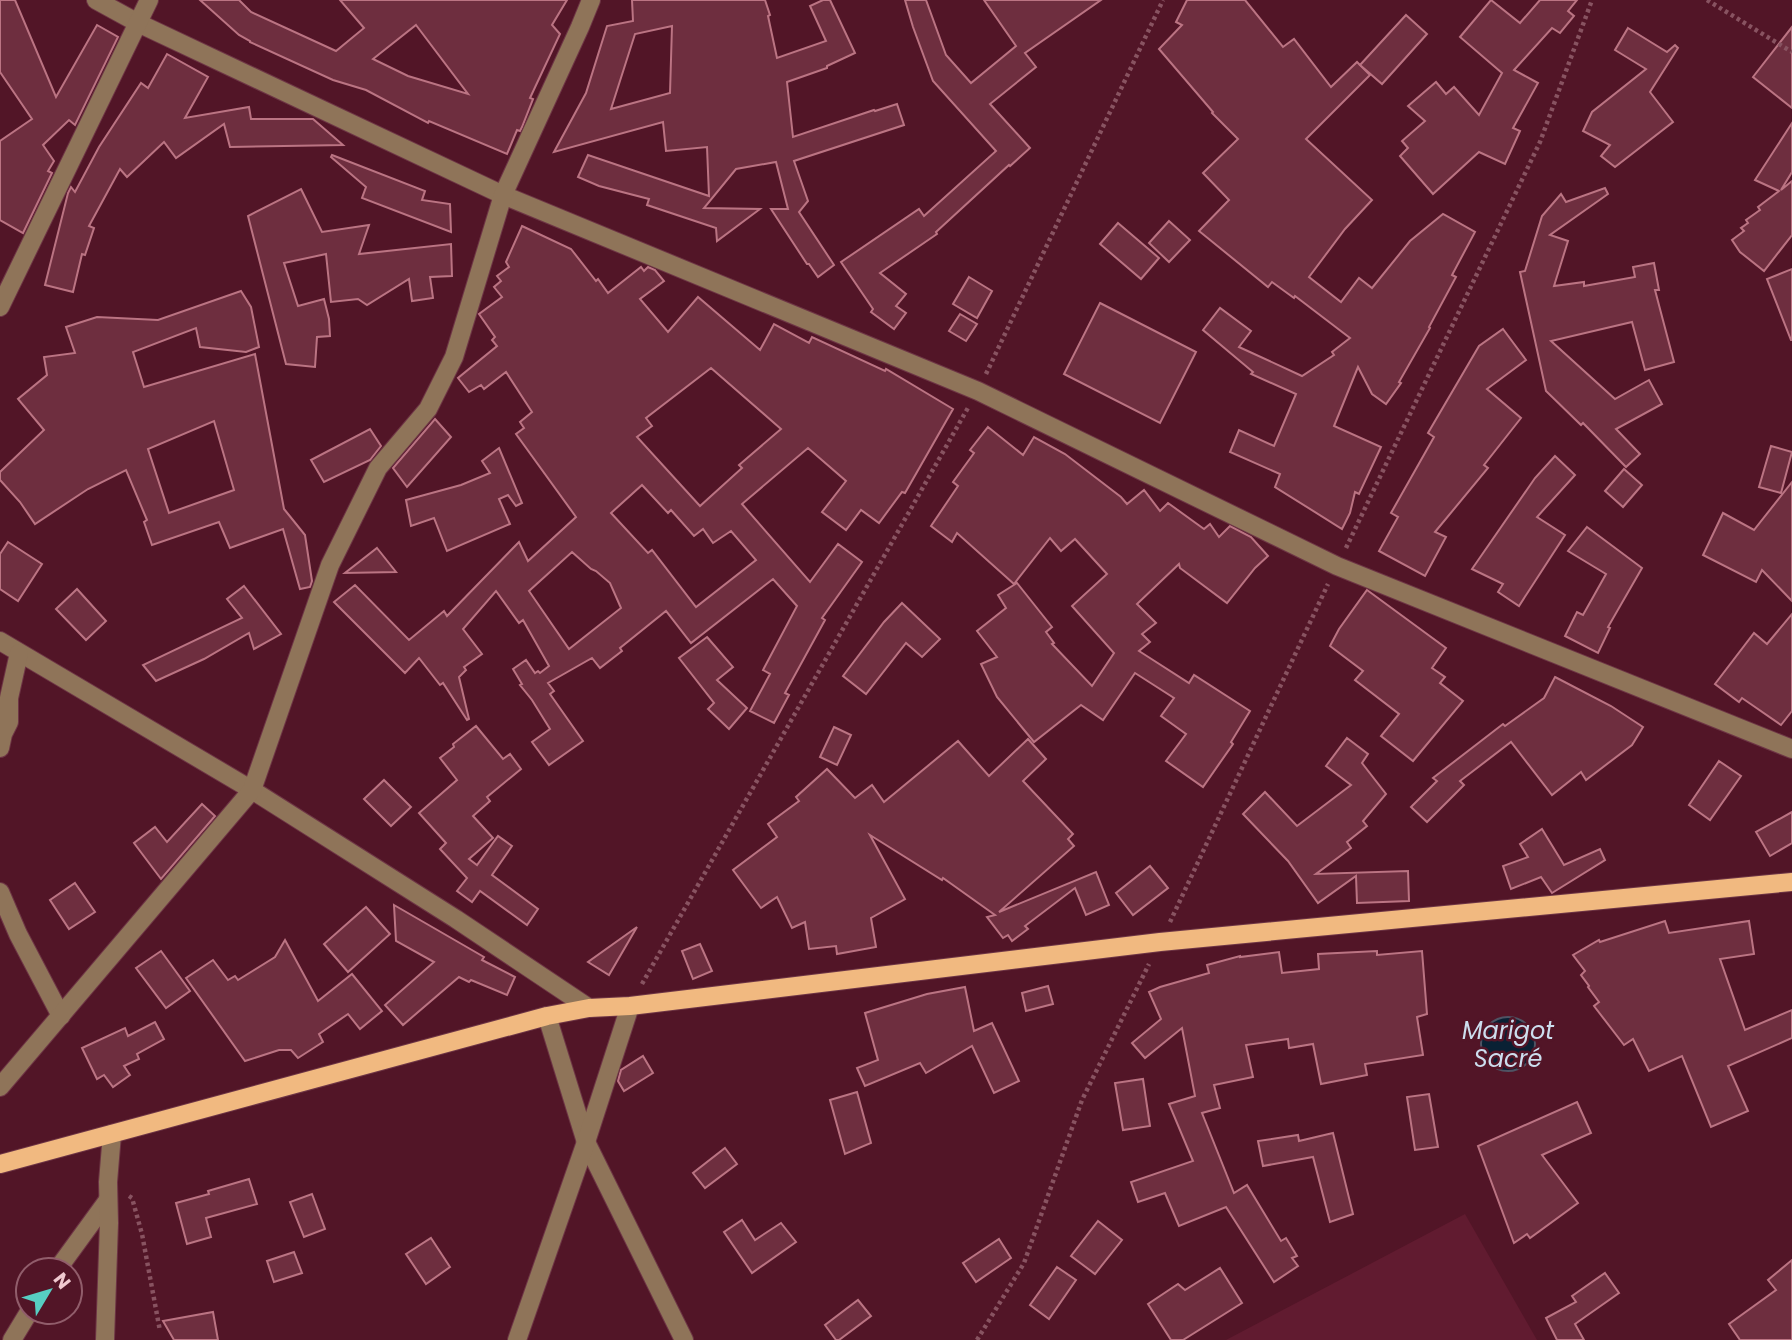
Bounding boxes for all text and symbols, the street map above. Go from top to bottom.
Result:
water label: Marigot Sacré [1462,1014,1555,1075]
north arrow [14,1256,84,1326]
text: N [47,1267,77,1295]

